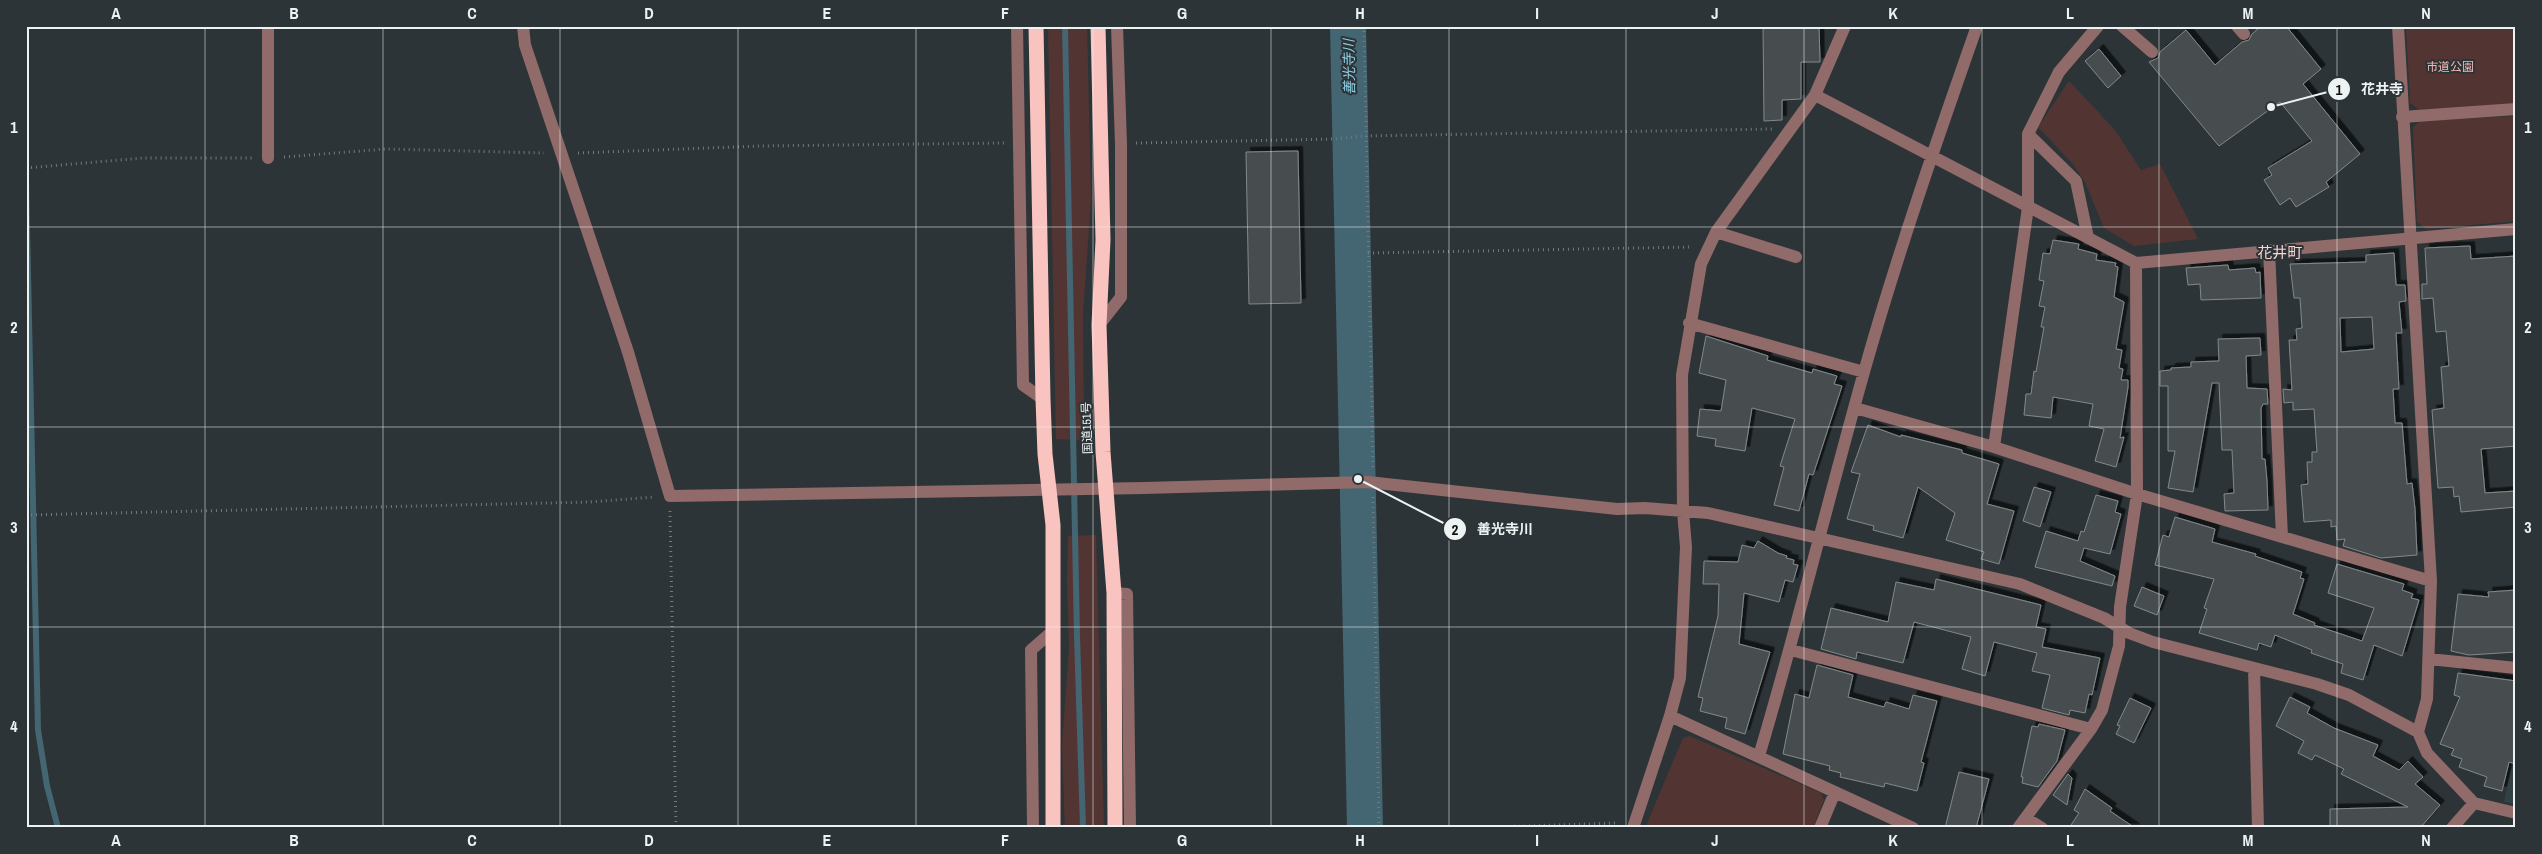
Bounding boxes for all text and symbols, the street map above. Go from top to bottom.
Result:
text: A [111,2,121,24]
text: B [289,2,299,24]
text: C [467,2,477,24]
text: D [644,2,654,24]
text: E [823,2,832,24]
text: F [1001,2,1009,24]
text: G [1177,2,1187,24]
text: H [1355,2,1365,24]
text: I [1535,2,1539,24]
text: J [1711,2,1719,24]
text: K [1888,2,1898,24]
text: L [2066,2,2074,24]
text: M [2243,2,2254,24]
text: N [2421,2,2431,24]
water label: 善光寺川 [1339,37,1358,95]
park label: 市道公園 [2426,59,2474,75]
callout: 花井寺 [2326,75,2413,104]
text: 1 [2336,79,2343,100]
text: 花井寺 [2361,80,2403,98]
text: 1 [10,116,18,138]
text: 1 [2524,116,2532,138]
district label: 花井町 [2257,242,2303,263]
text: 2 [10,316,18,338]
text: 2 [2524,316,2532,338]
street label: 国道151号 [1078,402,1096,454]
callout: 善光寺川 [1442,515,1543,544]
text: 3 [10,516,18,538]
text: 3 [2524,516,2532,538]
text: 2 [1452,519,1459,540]
text: 善光寺川 [1477,520,1533,538]
text: 4 [10,715,18,737]
text: 4 [2524,715,2532,737]
text: A [111,829,121,851]
text: B [289,829,299,851]
text: C [467,829,477,851]
text: D [644,829,654,851]
text: E [823,829,832,851]
text: F [1001,829,1009,851]
text: G [1177,829,1187,851]
text: H [1355,829,1365,851]
text: I [1535,829,1539,851]
text: J [1711,829,1719,851]
text: K [1888,829,1898,851]
text: L [2066,829,2074,851]
text: M [2243,829,2254,851]
text: N [2421,829,2431,851]

